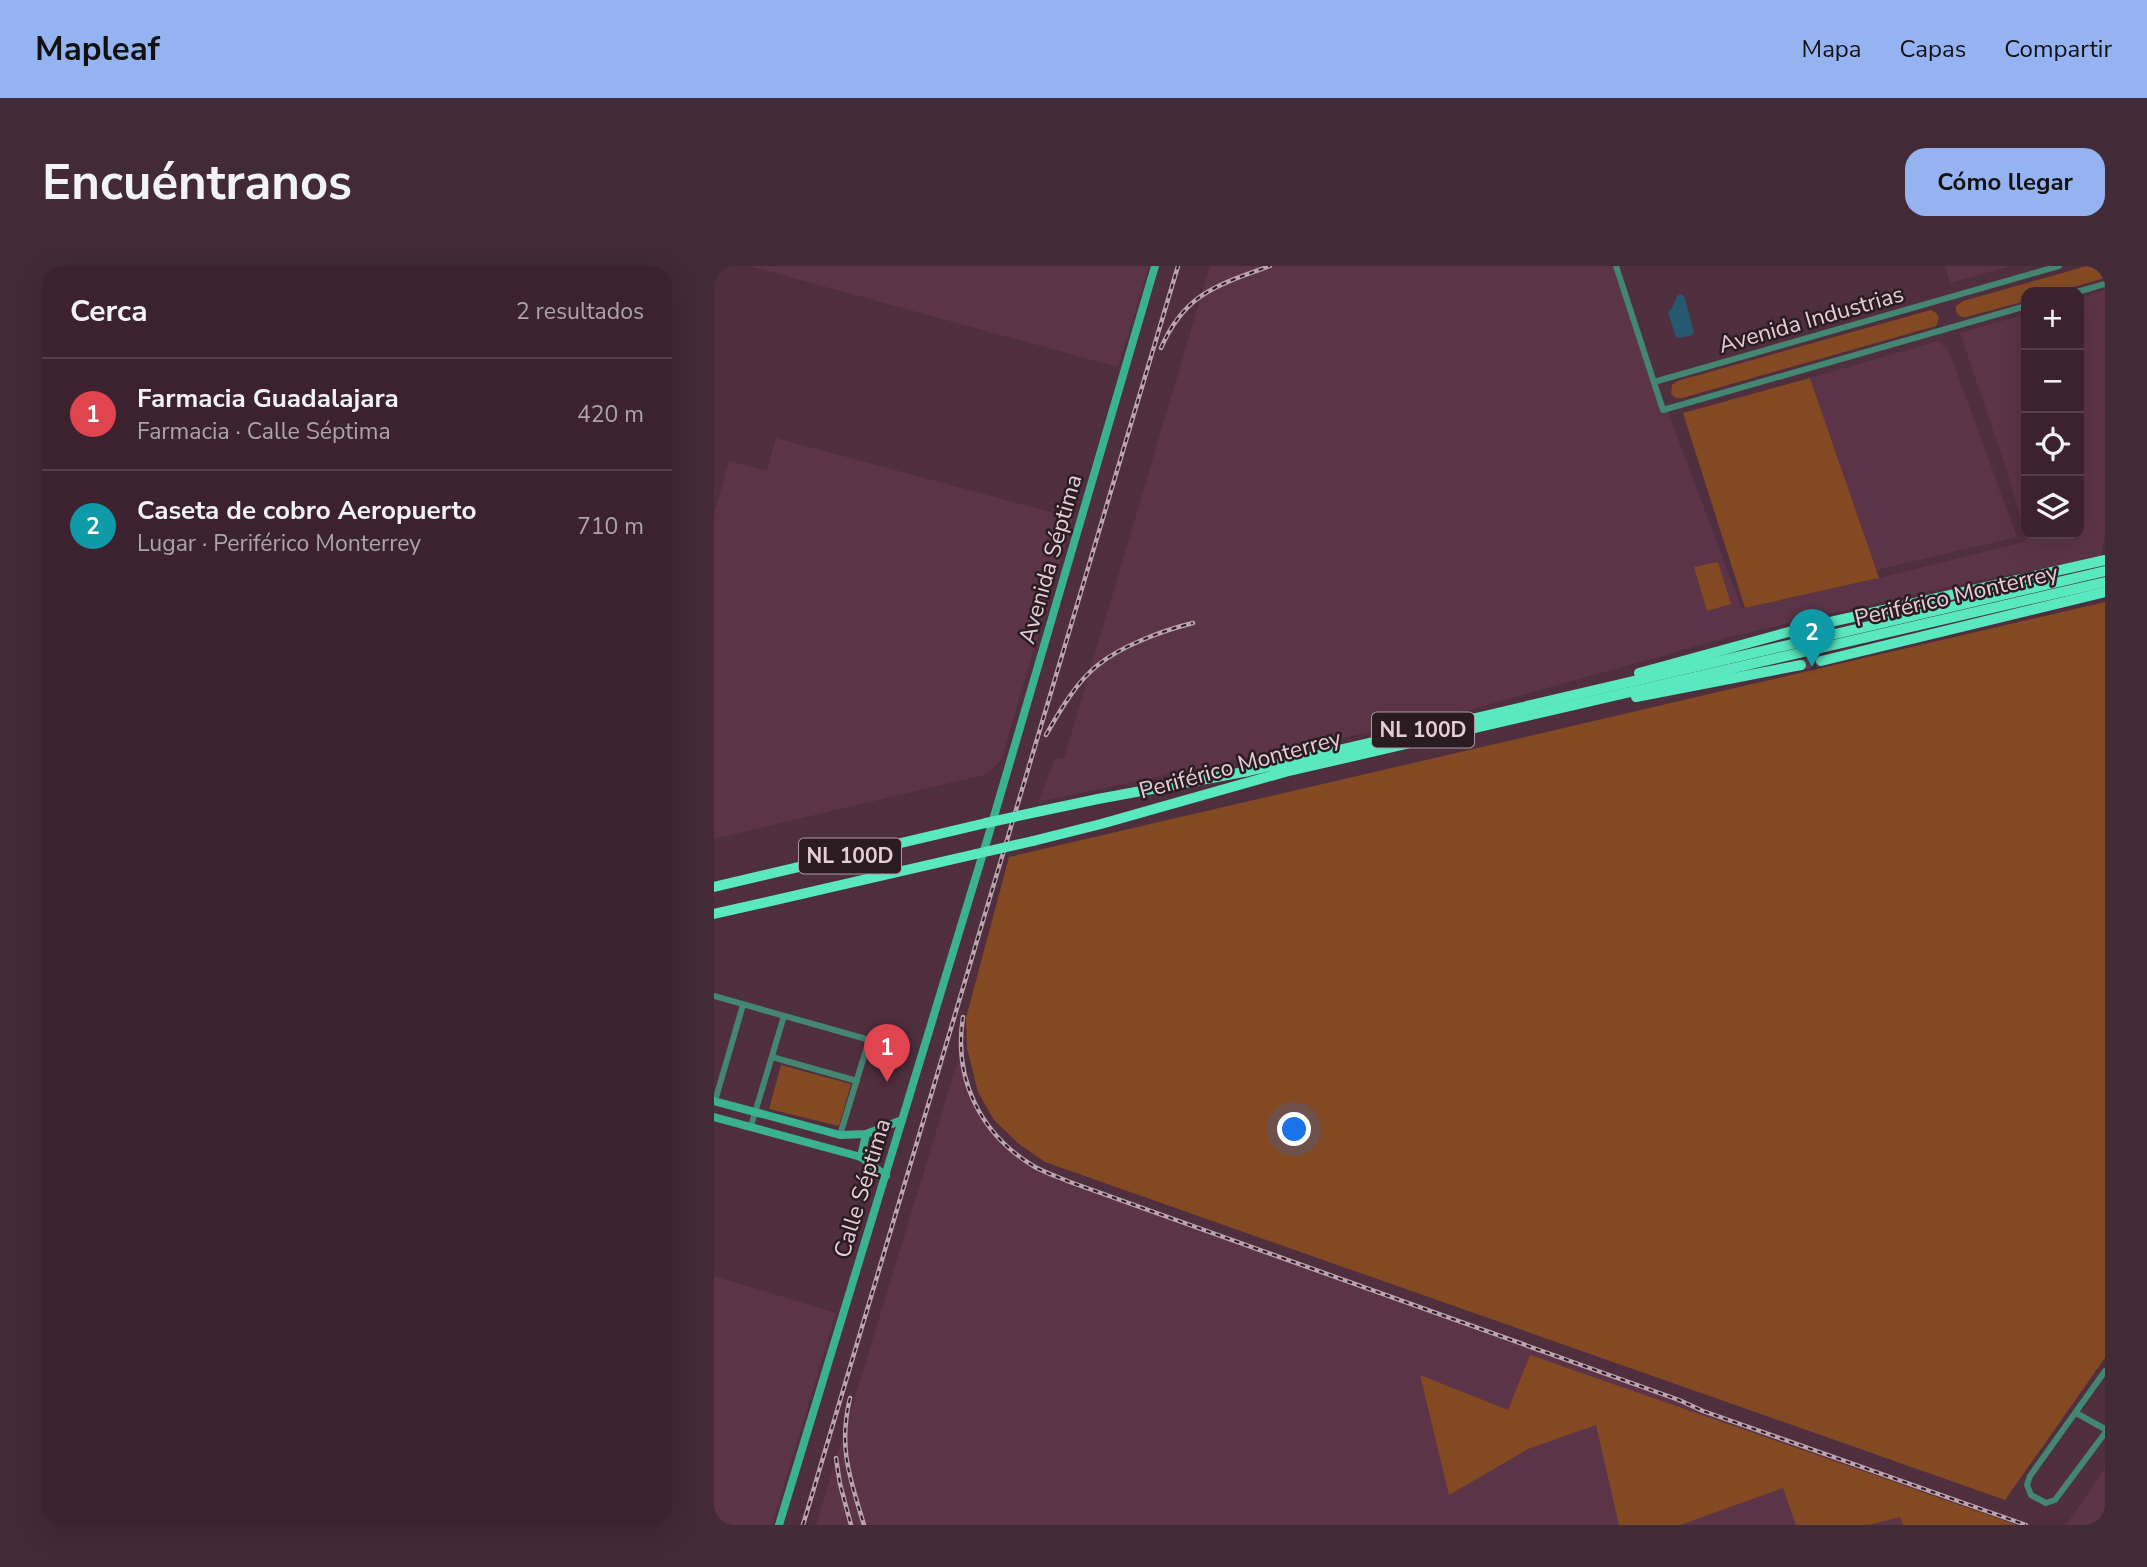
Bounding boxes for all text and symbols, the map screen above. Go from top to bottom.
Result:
text: Mapleaf [35,27,160,72]
text: Mapa [1802,33,1862,65]
text: Capas [1900,33,1966,65]
text: Compartir [2004,33,2112,65]
button: Cómo llegar [1905,148,2105,216]
text: Encuéntranos [42,149,352,216]
street label: Avenida Industrias [1715,278,1907,361]
map controls [2021,287,2084,539]
button: + [2021,287,2084,350]
text: Cerca [70,291,148,332]
text: 2 resultados [516,296,644,327]
button: − [2021,350,2084,413]
text: Farmacia Guadalajara [137,381,399,416]
text: 1 [86,399,100,430]
text: 420 m [577,399,644,430]
button: locate [2021,413,2084,476]
text: Farmacia · Calle Séptima [137,416,391,447]
street label: Avenida Séptima [1011,471,1089,647]
button: layers [2021,476,2084,539]
text: Caseta de cobro Aeropuerto [137,493,476,528]
text: 2 [86,511,100,542]
text: 710 m [577,511,644,542]
text: Lugar · Periférico Monterrey [137,528,421,559]
street label: Periférico Monterrey [1851,557,2061,634]
pin: 2 [1789,609,1835,667]
road number: NL 100D [1372,713,1474,748]
street label: Periférico Monterrey [1136,723,1345,806]
road number: NL 100D [799,838,901,874]
pin: 1 [864,1024,910,1082]
your location [1277,1112,1311,1146]
street label: Calle Séptima [827,1115,898,1261]

